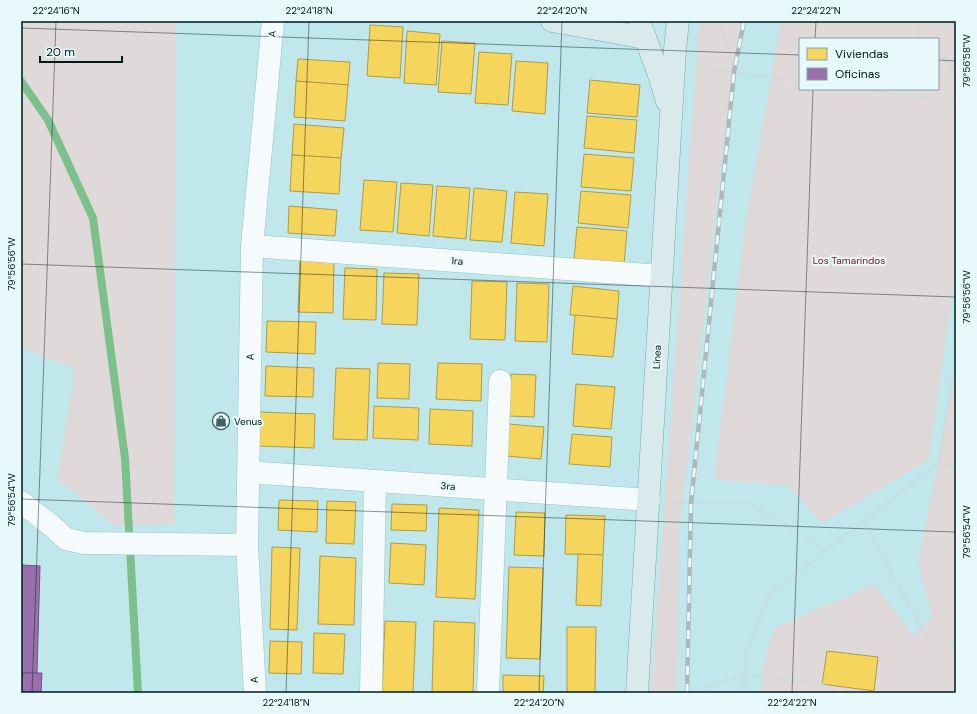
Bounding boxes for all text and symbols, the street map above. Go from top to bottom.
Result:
text: 22°24'16"N [32,4,80,17]
text: 22°24'18"N [285,4,333,17]
text: 22°24'20"N [537,4,587,17]
text: 22°24'22"N [791,4,841,17]
street label: A [265,30,279,38]
text: 79°56'58"W [960,34,973,88]
scale bar [40,38,122,64]
legend [799,38,939,90]
text: 20 m [46,44,75,60]
text: Viviendas [835,46,889,62]
text: Oficinas [835,66,880,82]
text: 79°56'56"W [5,237,18,291]
street label: 1ra [450,254,464,268]
park label: Los Tamarindos [813,254,885,267]
text: 79°56'56"W [960,270,973,324]
street label: Línea [650,344,664,370]
street label: A [243,353,257,360]
shop icon: Venus [211,411,231,431]
place label: Venus [234,415,262,428]
text: 79°56'54"W [5,473,18,527]
street label: 3ra [440,479,456,493]
text: 79°56'54"W [960,505,973,559]
street label: A [247,676,261,684]
text: 22°24'18"N [262,696,310,709]
text: 22°24'20"N [514,696,564,709]
text: 22°24'22"N [767,696,817,709]

